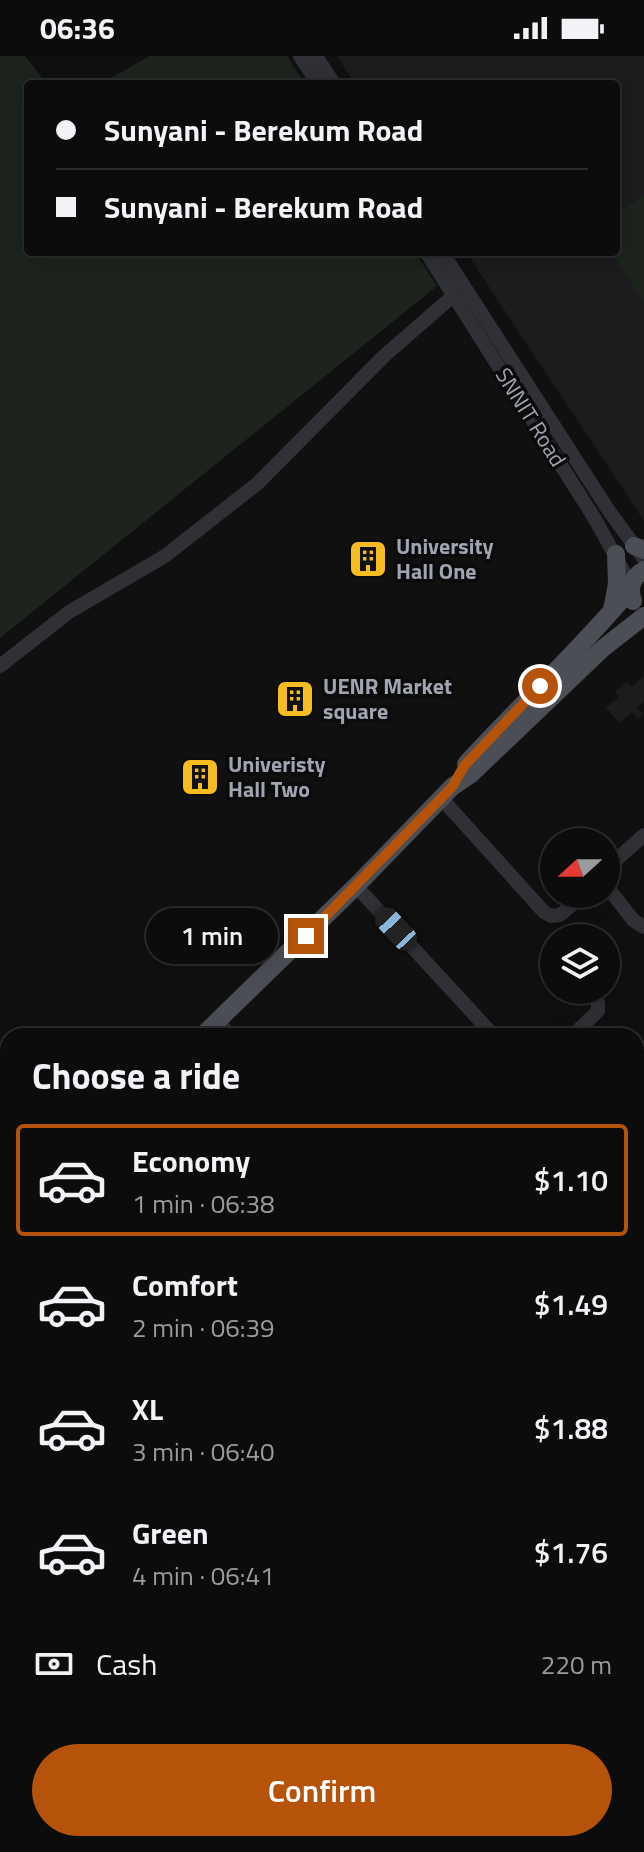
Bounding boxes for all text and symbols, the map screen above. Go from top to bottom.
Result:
text: 06:36 [40,5,115,51]
text: Sunyani - Berekum Road [104,107,423,153]
text: Sunyani - Berekum Road [104,184,423,230]
street label: SNNIT Road [487,361,575,473]
place label: University Hall One [396,529,493,588]
building icon: University Hall One [347,538,389,580]
route start [522,668,558,704]
place label: UENR Market square [323,669,452,728]
building icon: UENR Market square [274,678,316,720]
place label: Univeristy Hall Two [228,747,325,806]
building icon: Univeristy Hall Two [179,756,221,798]
north arrow [540,828,620,908]
map controls [540,828,620,1004]
car [371,903,421,955]
callout: 1 min [146,908,278,964]
text: 1 min [181,916,243,955]
route end [288,918,324,954]
button: layers [540,924,620,1004]
text: Choose a ride [32,1048,240,1103]
text: Economy [132,1138,250,1184]
icon: car [36,1144,108,1216]
text: $1.10 [534,1157,608,1203]
text: 1 min · 06:38 [132,1184,275,1223]
text: Comfort [132,1262,238,1308]
icon: car [36,1268,108,1340]
text: $1.49 [534,1281,608,1327]
text: 2 min · 06:39 [132,1308,275,1347]
text: XL [132,1386,163,1432]
icon: car [36,1392,108,1464]
text: $1.88 [534,1405,608,1451]
text: 3 min · 06:40 [132,1432,275,1471]
text: Green [132,1510,209,1556]
icon: car [36,1516,108,1588]
text: $1.76 [534,1529,608,1575]
text: 4 min · 06:41 [132,1556,275,1595]
text: Cash [96,1641,157,1687]
icon: cash [32,1642,76,1686]
text: 220 m [541,1645,612,1684]
button: Confirm [32,1744,612,1836]

